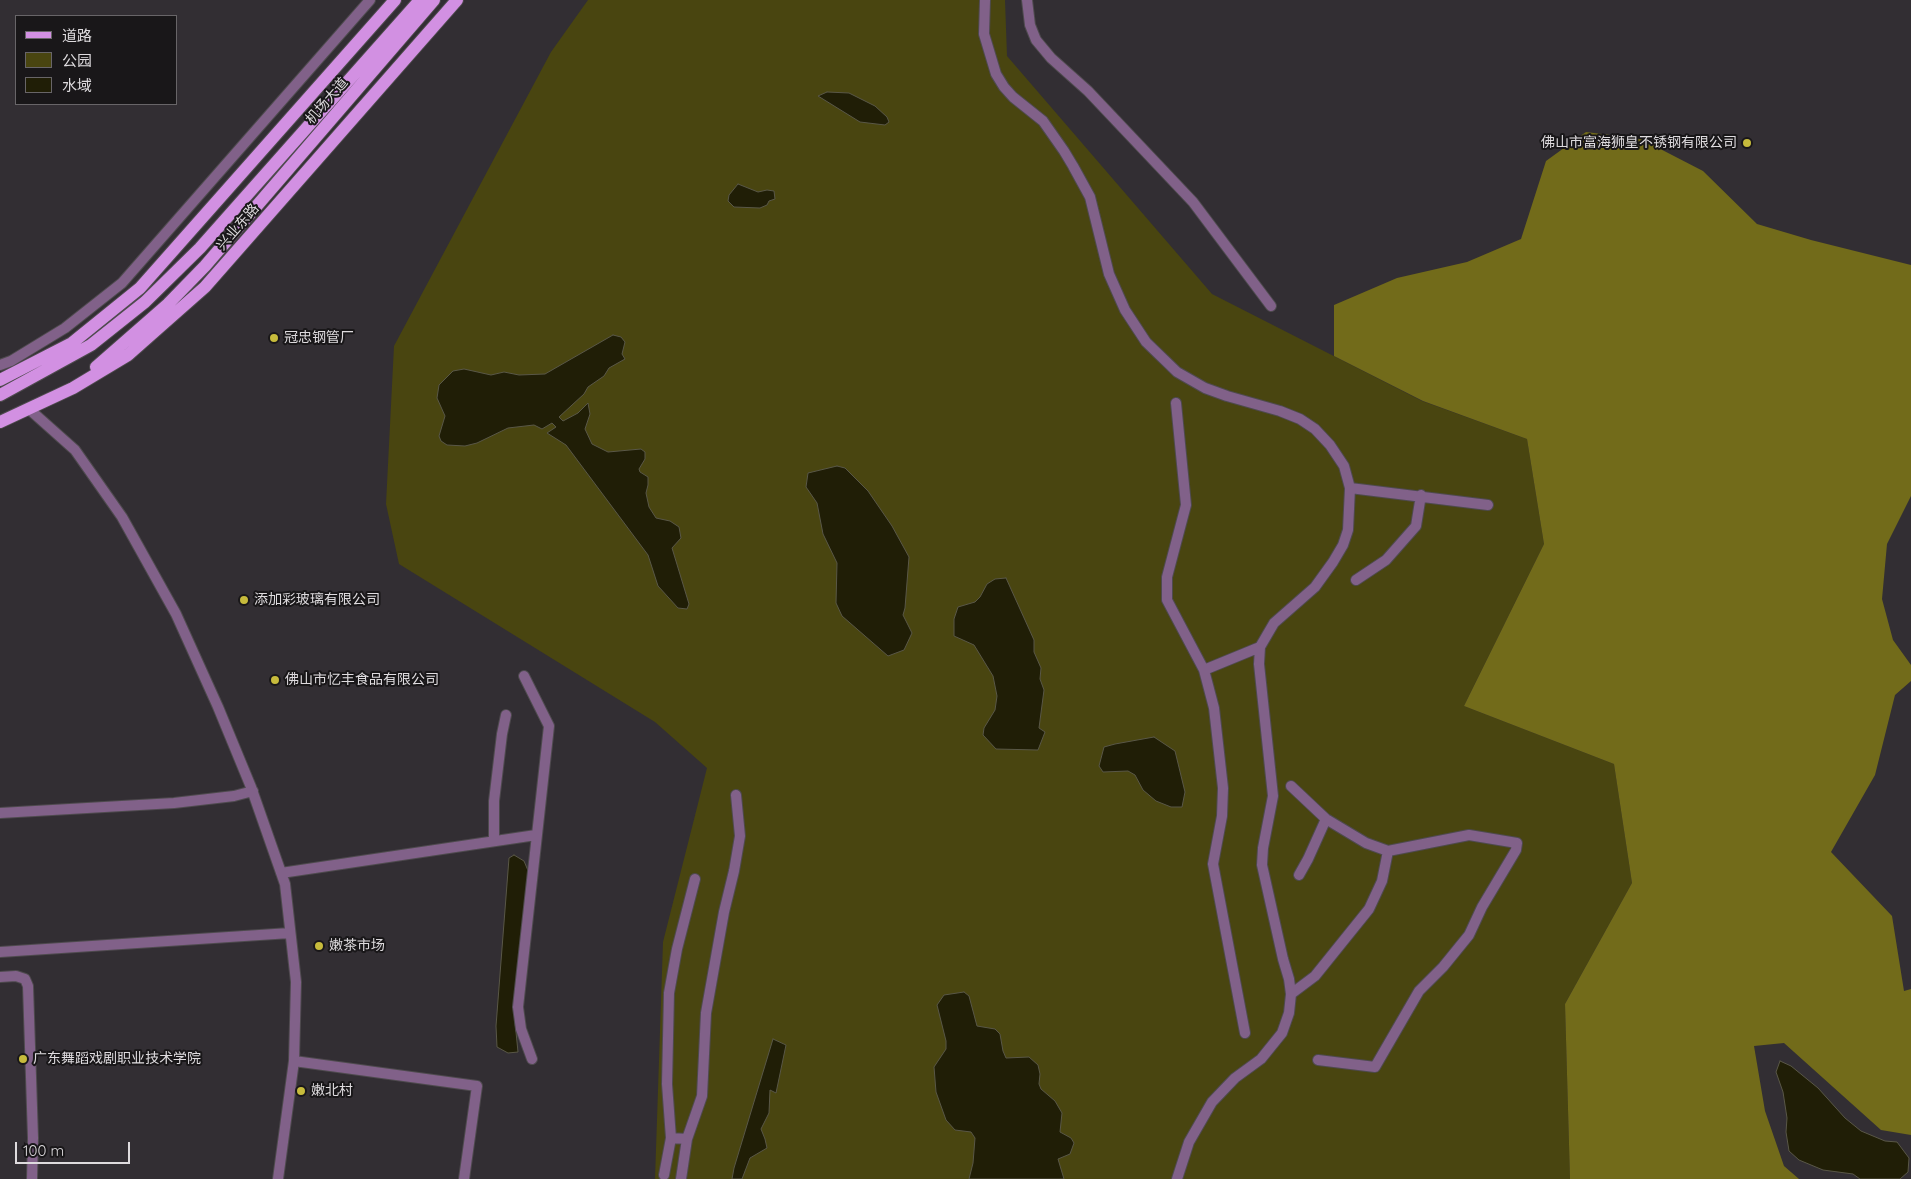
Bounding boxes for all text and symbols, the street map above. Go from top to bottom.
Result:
legend [15,15,178,105]
text: 道路 [62,26,92,45]
text: 公园 [62,51,92,70]
street label: 机场大道 [302,74,352,128]
text: 水域 [62,76,92,95]
place label: 佛山市富海狮皇不锈钢有限公司 [1541,135,1737,151]
marker: 佛山市富海狮皇不锈钢有限公司 [1741,137,1753,149]
street label: 兴业东路 [213,200,263,254]
place label: 冠忠钢管厂 [284,330,354,346]
marker: 冠忠钢管厂 [268,332,280,344]
place label: 添加彩玻璃有限公司 [254,592,380,608]
marker: 添加彩玻璃有限公司 [238,594,250,606]
place label: 佛山市忆丰食品有限公司 [285,672,439,688]
marker: 佛山市忆丰食品有限公司 [269,674,281,686]
place label: 嫩茶市场 [329,938,385,954]
marker: 嫩茶市场 [313,940,325,952]
place label: 广东舞蹈戏剧职业技术学院 [33,1051,201,1067]
marker: 广东舞蹈戏剧职业技术学院 [17,1053,29,1065]
place label: 嫩北村 [311,1083,353,1099]
marker: 嫩北村 [295,1085,307,1097]
scale bar [18,1132,132,1164]
text: 100 m [23,1141,64,1160]

